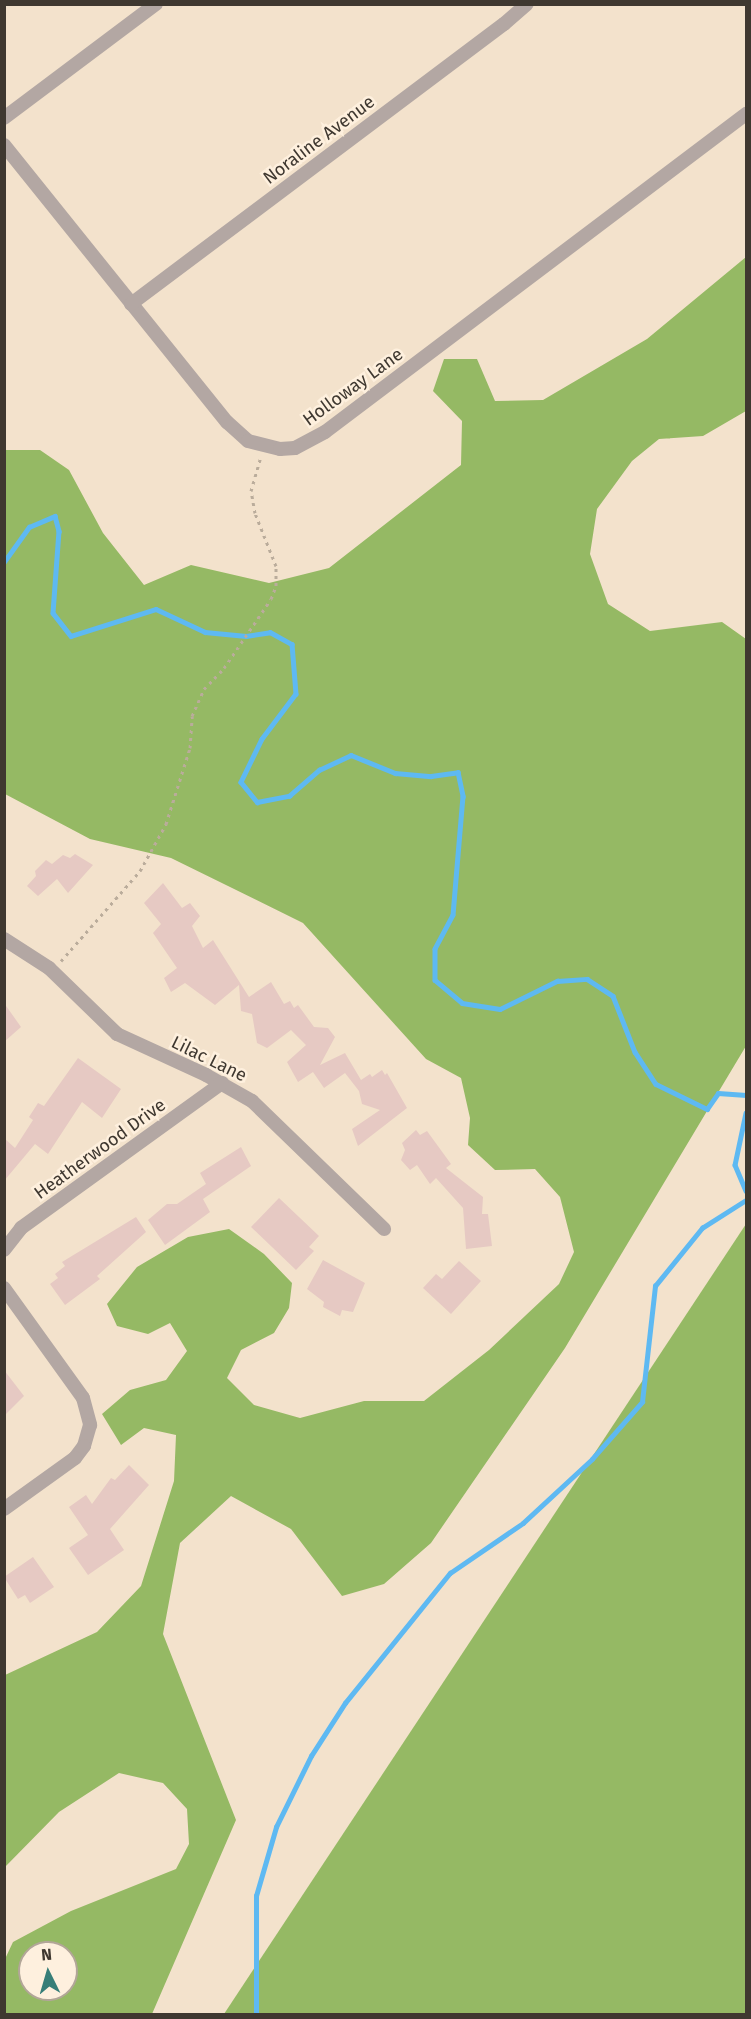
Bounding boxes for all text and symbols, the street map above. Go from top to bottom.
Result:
street label: Noraline Avenue [259,91,379,189]
street label: Holloway Lane [299,343,407,431]
street label: Lilac Lane [168,1031,250,1087]
street label: Heatherwood Drive [30,1094,170,1204]
north arrow [18,1941,78,2001]
text: N [40,1945,53,1964]

